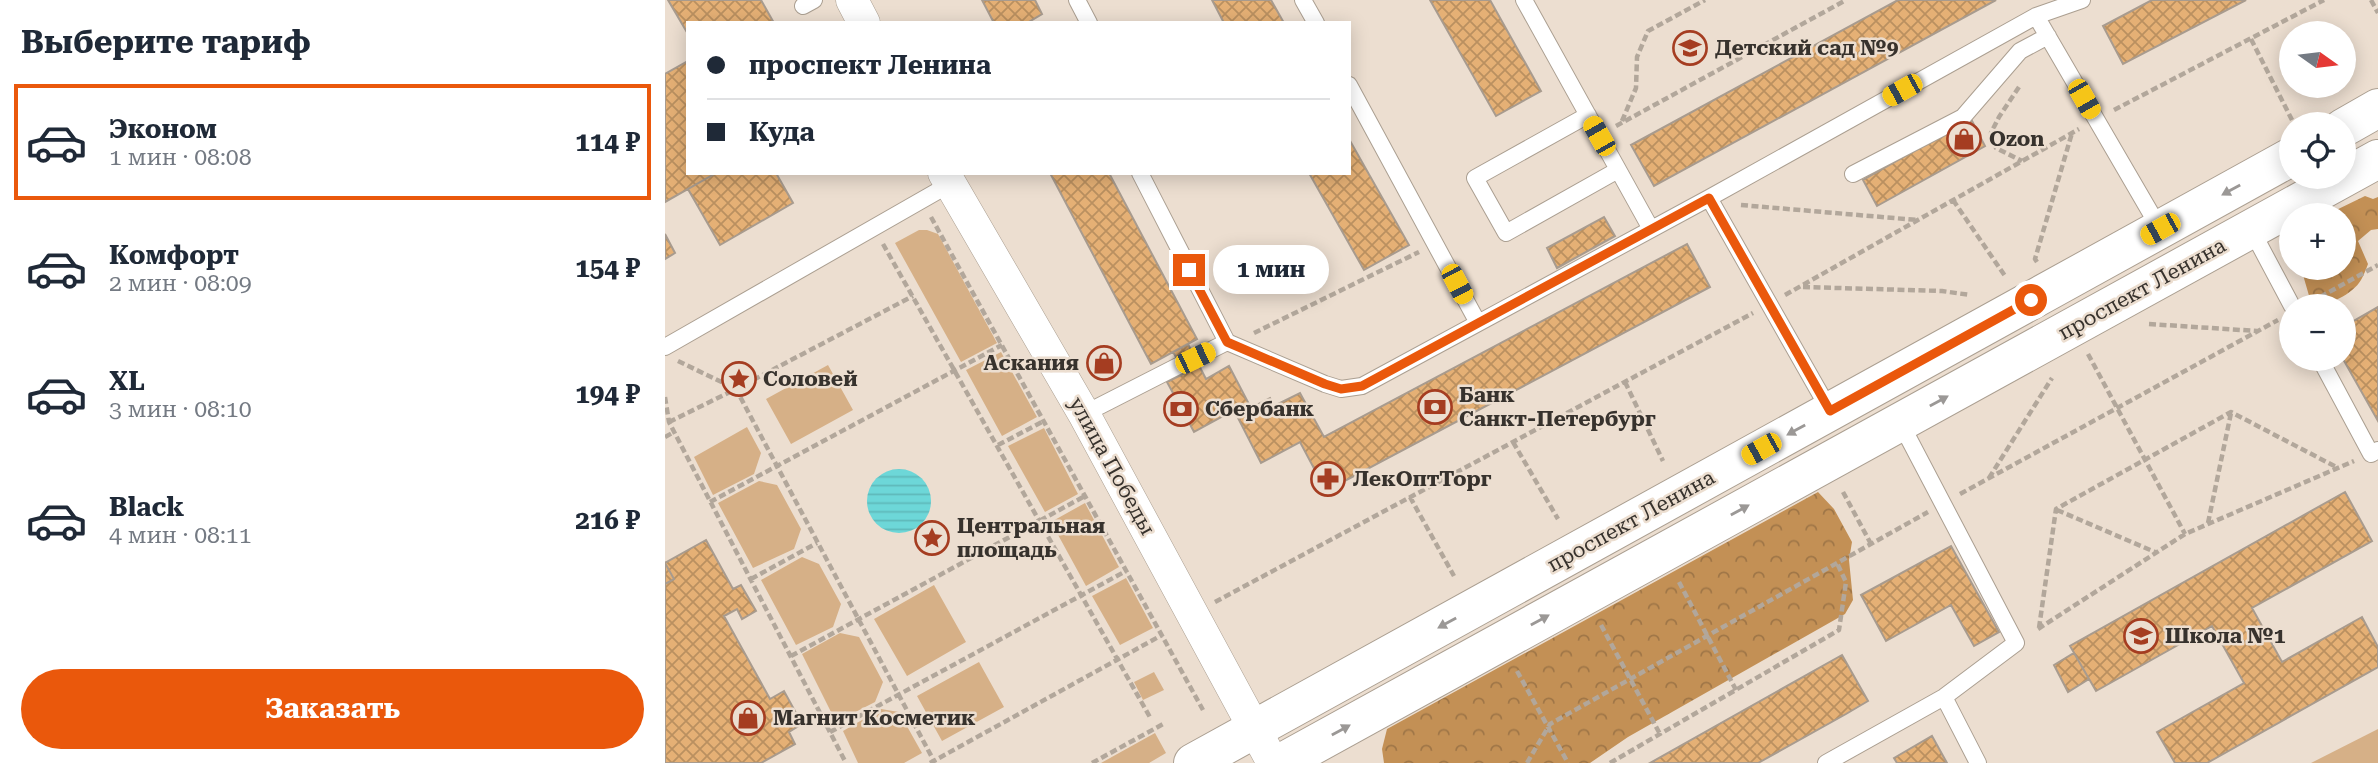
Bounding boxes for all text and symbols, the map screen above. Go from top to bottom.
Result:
north arrow [2279,21,2355,98]
map controls [2279,21,2356,371]
text: Выберите тариф [21,23,311,61]
school or university icon: Детский сад №9 [1671,29,1709,67]
place label: Детский сад №9 [1715,36,1899,60]
text: проспект Ленина [749,50,991,80]
car [1879,71,1926,109]
car [2065,76,2104,122]
icon: car [25,111,88,174]
button: locate [2279,112,2356,189]
car [1580,113,1619,159]
text: Эконом [109,114,217,144]
text: Куда [749,117,815,147]
shop icon: Ozon [1945,120,1983,158]
text: 114 ₽ [575,127,640,157]
place label: Ozon [1989,127,2044,151]
text: 1 мин · 08:08 [109,144,252,171]
one-way arrow [2221,184,2241,196]
button: + [2279,203,2356,280]
car [2137,210,2184,248]
street label: проспект Ленина [2054,233,2230,345]
icon: car [25,237,88,300]
text: Комфорт [109,240,239,270]
callout: 1 мин [1213,246,1329,294]
text: 154 ₽ [575,253,640,283]
route end [1173,254,1205,286]
text: 1 мин [1237,256,1305,283]
car [1438,261,1477,307]
text: 2 мин · 08:09 [109,270,252,297]
route start [2015,284,2047,316]
button: − [2279,294,2356,371]
car [1172,339,1219,377]
shop icon: Аскания [1085,344,1123,382]
place label: Аскания [984,351,1079,375]
place icon: Соловей [720,360,758,398]
icon: car [25,363,88,426]
text: XL [109,366,145,396]
place label: Соловей [763,367,858,391]
text: 194 ₽ [575,379,640,409]
place label: Банк Санкт-Петербург [1459,383,1656,431]
bank icon: Банк Санкт-Петербург [1416,388,1454,426]
bank icon: Сбербанк [1162,390,1200,428]
street label: улица Победы [1064,393,1160,539]
one-way arrow [1929,395,1949,406]
text: 3 мин · 08:10 [109,396,252,423]
place label: Сбербанк [1205,397,1315,421]
one-way arrow [1786,424,1806,436]
car [1738,430,1785,468]
pharmacy icon: ЛекОптТорг [1309,460,1347,498]
street label: проспект Ленина [1543,465,1719,577]
place label: ЛекОптТорг [1353,467,1492,491]
icon: car [25,489,88,552]
text: Black [109,492,184,522]
one-way arrow [1730,504,1749,516]
text: 216 ₽ [575,505,640,535]
place label: Центральная площадь [957,514,1105,562]
place icon: Центральная площадь [913,519,951,557]
text: 4 мин · 08:11 [109,522,252,549]
one-way arrow [1531,614,1550,626]
one-way arrow [1437,617,1456,629]
school or university icon: Школа №1 [2122,617,2160,655]
place label: Школа №1 [2165,624,2286,648]
button: Заказать [21,669,644,749]
shop icon: Магнит Косметик [729,699,767,737]
place label: Магнит Косметик [773,706,976,730]
one-way arrow [1331,724,1351,736]

